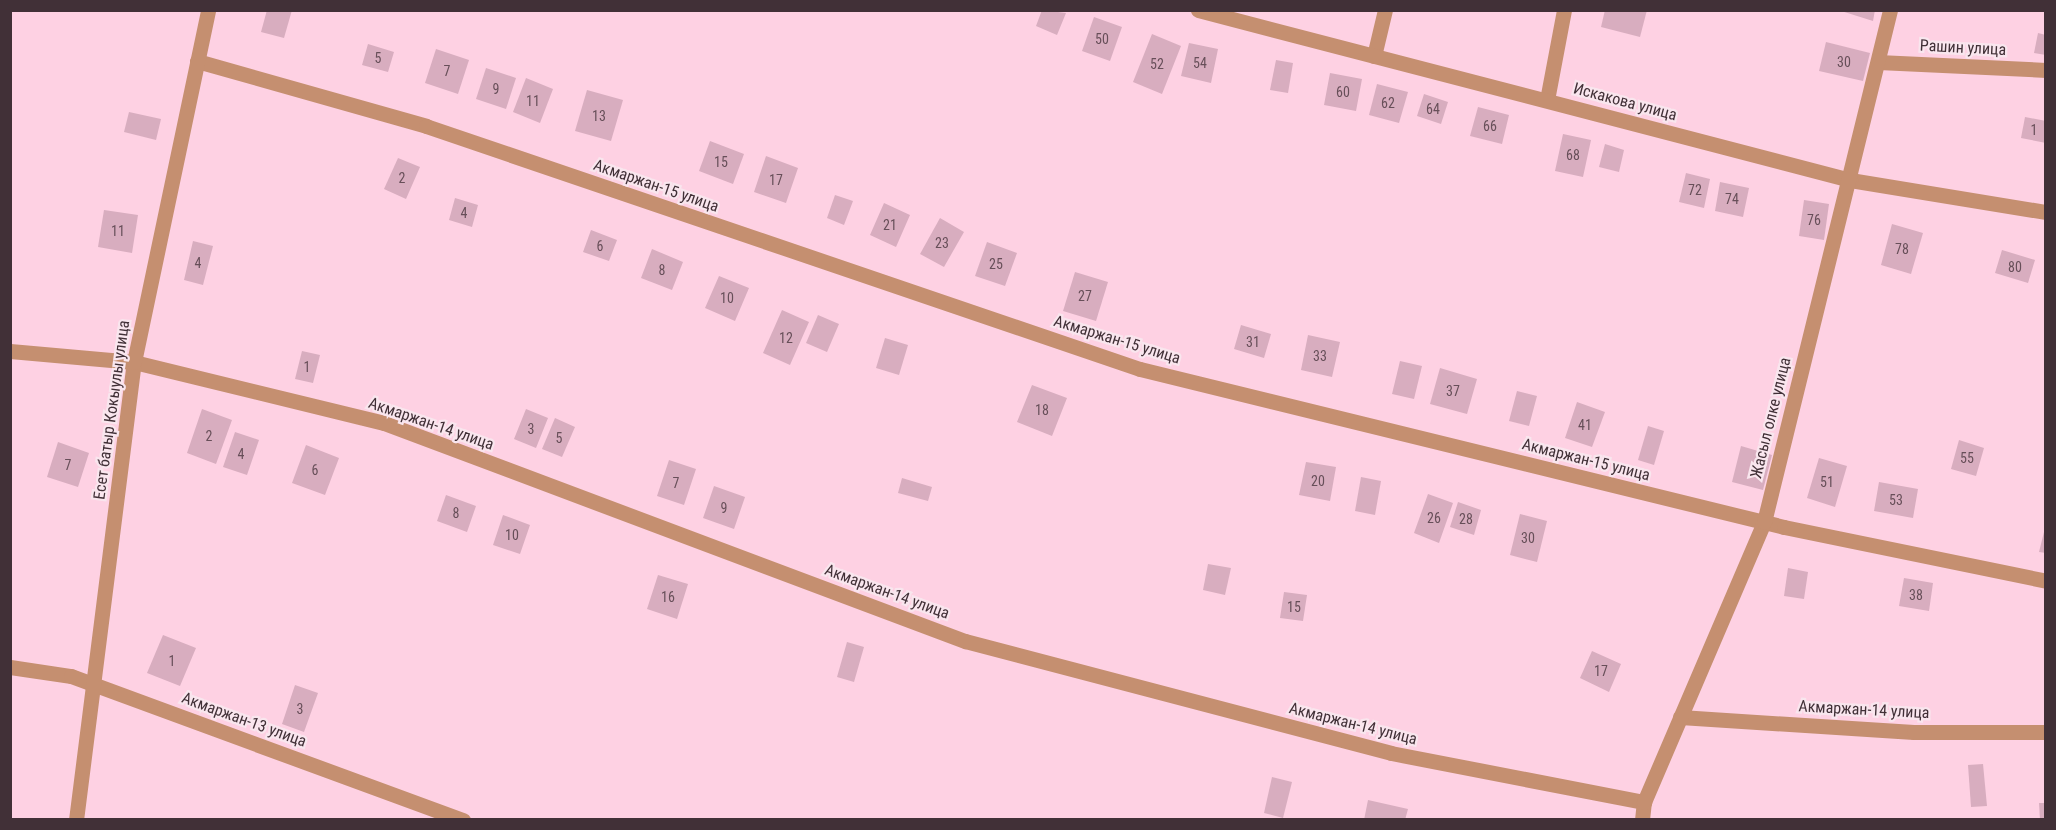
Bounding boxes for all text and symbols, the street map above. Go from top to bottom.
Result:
house number: 50 [1095,31,1109,47]
street label: Рашин улица [1919,36,2007,60]
house number: 5 [375,50,381,66]
house number: 30 [1837,54,1851,70]
house number: 54 [1193,55,1207,71]
house number: 52 [1150,56,1164,72]
house number: 7 [444,63,450,79]
street label: Искакова улица [1571,79,1679,125]
house number: 9 [493,81,499,97]
house number: 60 [1336,84,1350,100]
house number: 11 [526,93,540,109]
house number: 62 [1381,95,1395,111]
house number: 64 [1426,101,1440,117]
house number: 13 [592,108,606,124]
house number: 66 [1483,118,1497,134]
house number: 1 [2031,122,2037,138]
house number: 68 [1566,147,1580,163]
house number: 15 [714,154,728,170]
street label: Акмаржан-15 улица [591,156,721,216]
house number: 2 [399,170,405,186]
house number: 17 [769,172,783,188]
house number: 72 [1688,182,1702,198]
house number: 74 [1725,191,1739,207]
house number: 4 [461,205,467,221]
house number: 76 [1807,212,1821,228]
house number: 21 [883,217,897,233]
house number: 11 [111,223,125,239]
house number: 23 [935,235,949,251]
house number: 6 [597,238,603,254]
house number: 78 [1895,241,1909,257]
house number: 4 [195,255,201,271]
house number: 25 [989,256,1003,272]
house number: 80 [2008,259,2022,275]
house number: 8 [659,262,665,278]
house number: 27 [1078,288,1092,304]
house number: 10 [720,290,734,306]
street label: Акмаржан-15 улица [1051,312,1183,368]
street label: Есет батыр Кокыулы улица [90,319,134,501]
house number: 12 [779,330,793,346]
house number: 31 [1246,334,1260,350]
house number: 33 [1313,348,1327,364]
street label: Жасыл олке улица [1747,356,1795,480]
house number: 1 [304,359,310,375]
house number: 37 [1446,383,1460,399]
street label: Акмаржан-14 улица [366,394,496,454]
house number: 18 [1035,402,1049,418]
house number: 41 [1578,417,1592,433]
house number: 3 [528,421,534,437]
house number: 2 [206,428,212,444]
house number: 5 [556,430,562,446]
street label: Акмаржан-15 улица [1520,435,1652,485]
house number: 4 [238,446,244,462]
house number: 55 [1960,450,1974,466]
house number: 7 [65,457,71,473]
house number: 6 [312,462,318,478]
house number: 20 [1311,473,1325,489]
house number: 51 [1820,474,1834,490]
house number: 7 [673,475,679,491]
house number: 53 [1889,492,1903,508]
house number: 9 [721,500,727,516]
house number: 8 [453,505,459,521]
house number: 26 [1427,510,1441,526]
house number: 28 [1459,511,1473,527]
house number: 10 [505,527,519,543]
house number: 30 [1521,530,1535,546]
street label: Акмаржан-14 улица [822,561,952,623]
house number: 38 [1909,587,1923,603]
house number: 16 [661,589,675,605]
house number: 15 [1287,599,1301,615]
house number: 1 [169,653,175,669]
house number: 17 [1594,663,1608,679]
street label: Акмаржан-13 улица [179,689,309,751]
street label: Акмаржан-14 улица [1798,697,1930,723]
street label: Акмаржан-14 улица [1287,699,1419,749]
house number: 3 [297,701,303,717]

